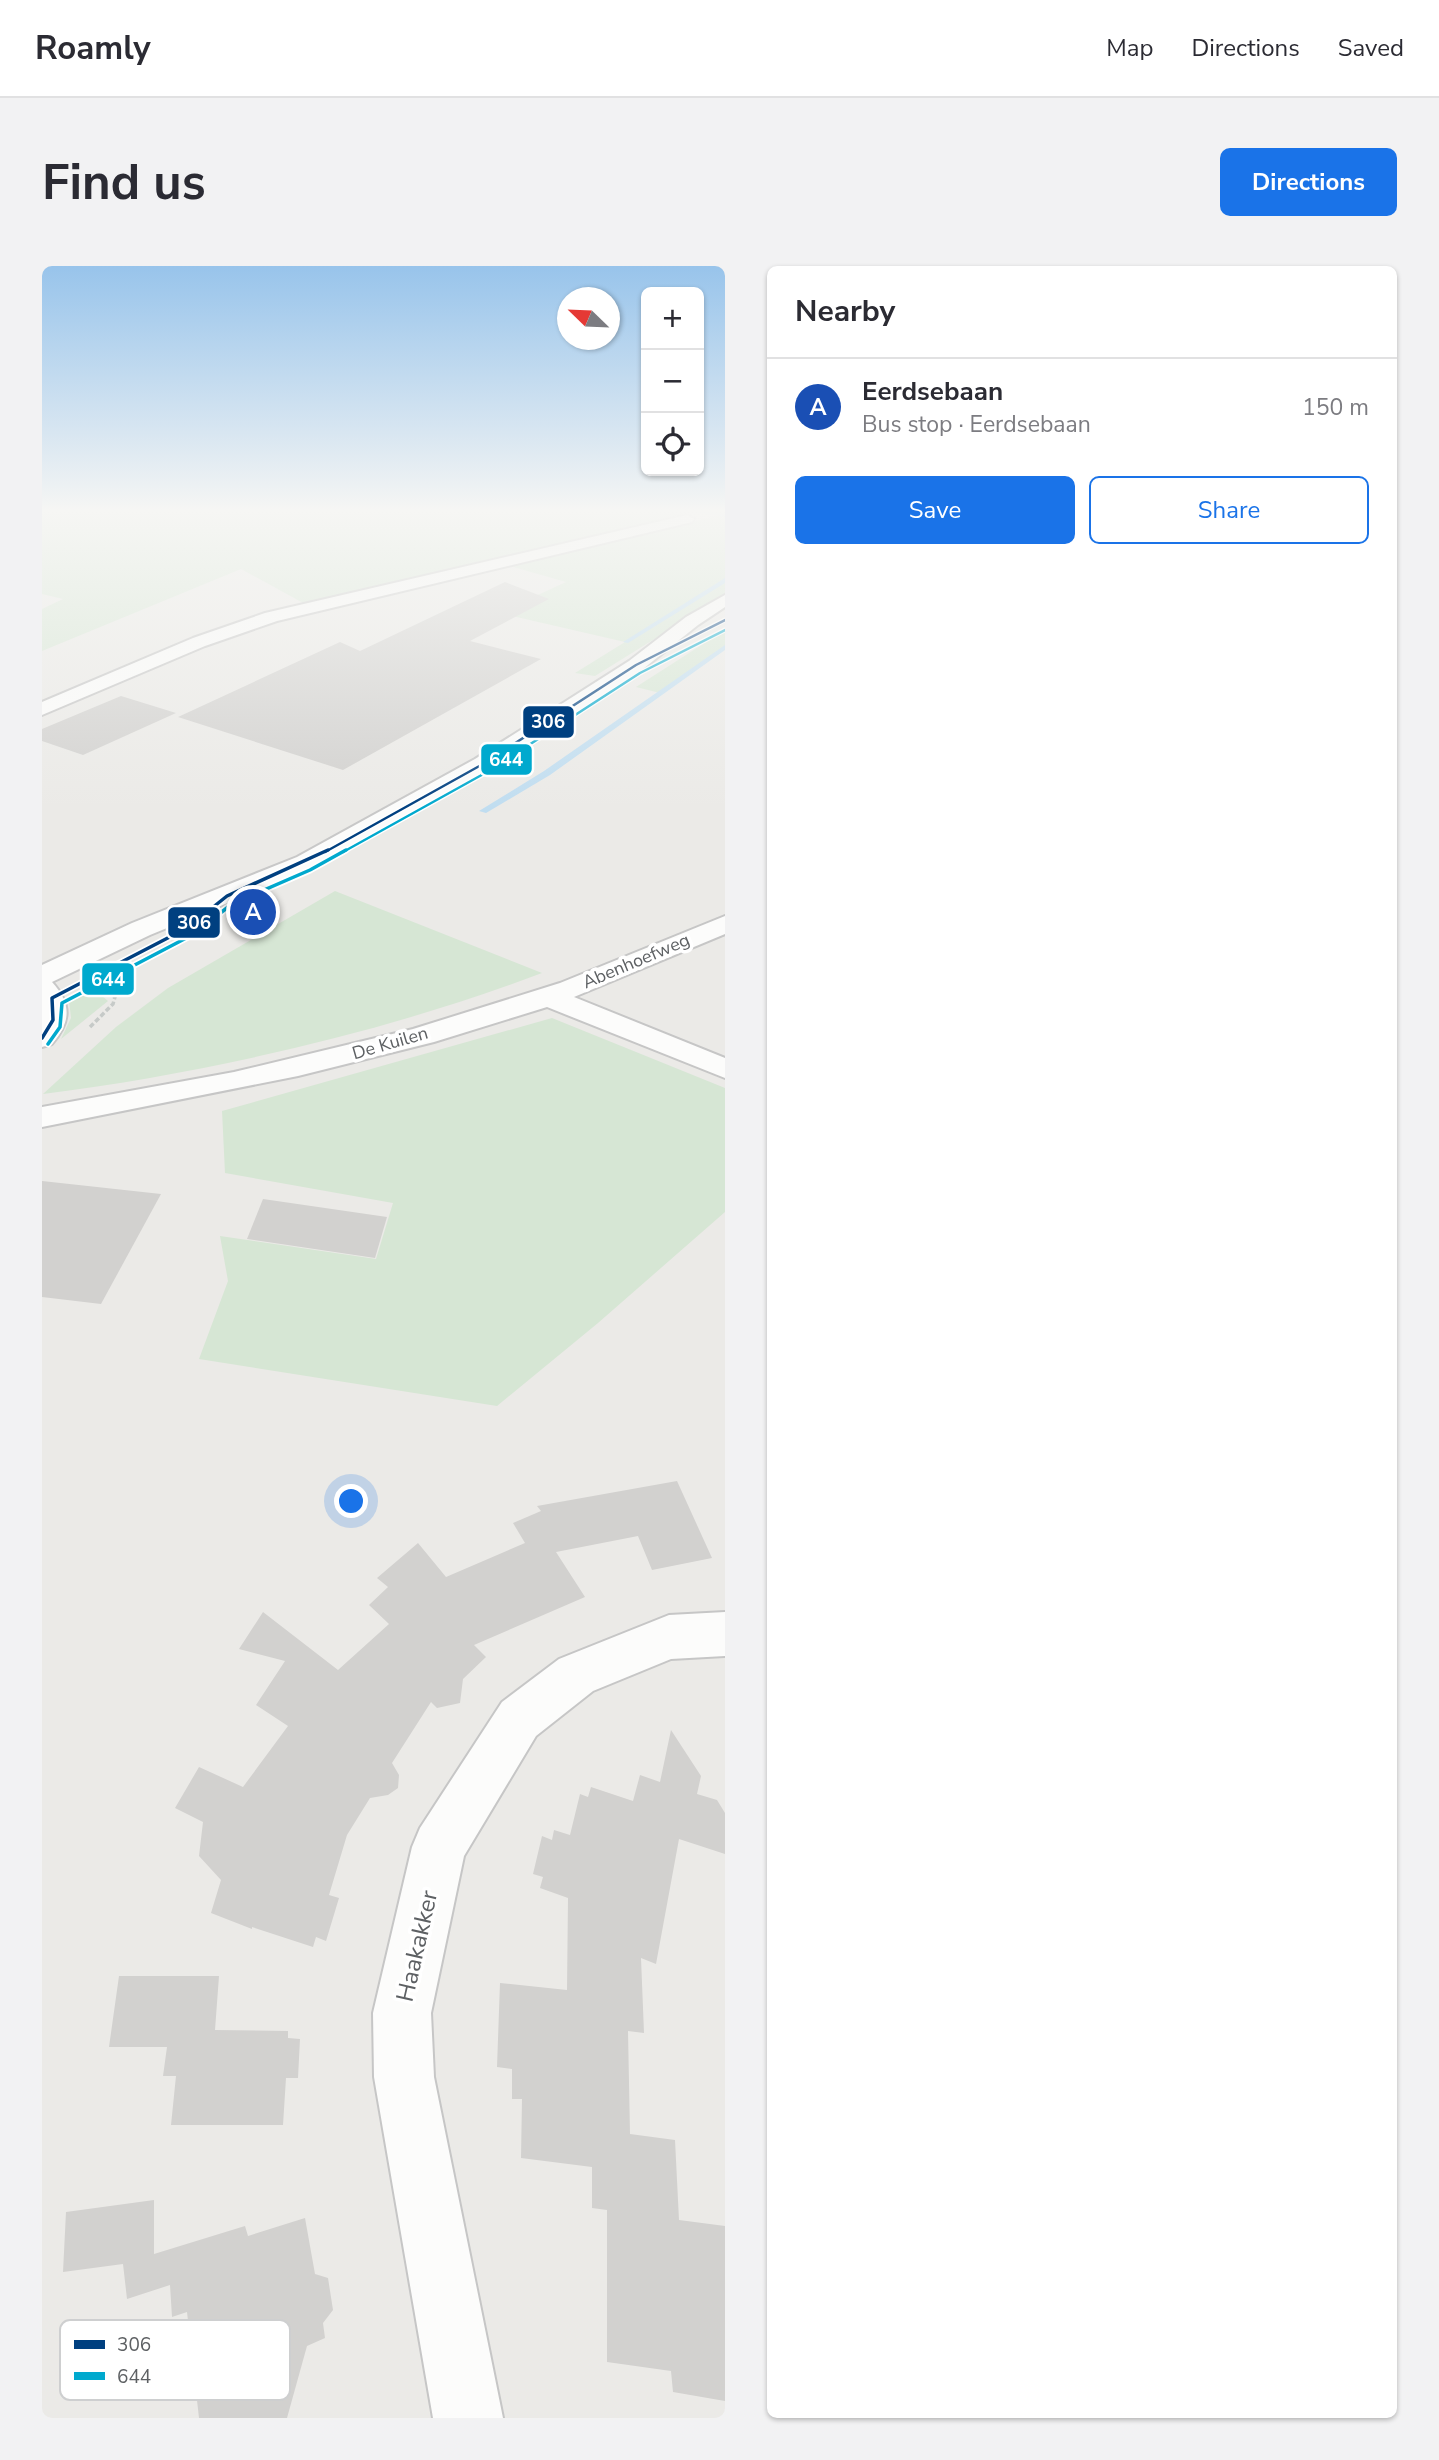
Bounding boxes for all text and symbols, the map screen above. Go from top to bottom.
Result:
text: Roamly [35,26,151,71]
text: Map [1106,32,1153,64]
text: Directions [1191,32,1300,64]
text: Saved [1338,32,1404,64]
button: Directions [1220,148,1397,216]
text: Find us [42,149,206,216]
north arrow [557,287,620,350]
map controls [641,287,704,476]
button: + [641,287,704,350]
text: Nearby [795,291,895,332]
button: − [641,350,704,413]
text: Eerdsebaan [862,374,1003,409]
text: A [809,392,827,423]
text: 150 m [1302,392,1369,423]
text: Bus stop · Eerdsebaan [862,409,1091,440]
button: locate [641,413,704,476]
button: Save [795,476,1075,544]
button: Share [1089,476,1369,544]
line badge: 306 [522,705,575,739]
text: 306 [531,709,565,735]
line badge: 644 [480,743,533,776]
text: 644 [489,747,523,773]
pin: A [230,886,276,938]
line badge: 306 [167,906,221,939]
text: 306 [177,910,211,936]
street label: Abenhoefweg [579,928,693,994]
line badge: 644 [81,962,135,996]
text: 644 [91,967,125,993]
street label: De Kuilen [349,1021,431,1065]
your location [334,1484,368,1518]
street label: Haakakker [389,1887,445,2005]
legend [60,2320,290,2400]
text: 306 [117,2332,151,2358]
text: 644 [117,2364,151,2390]

